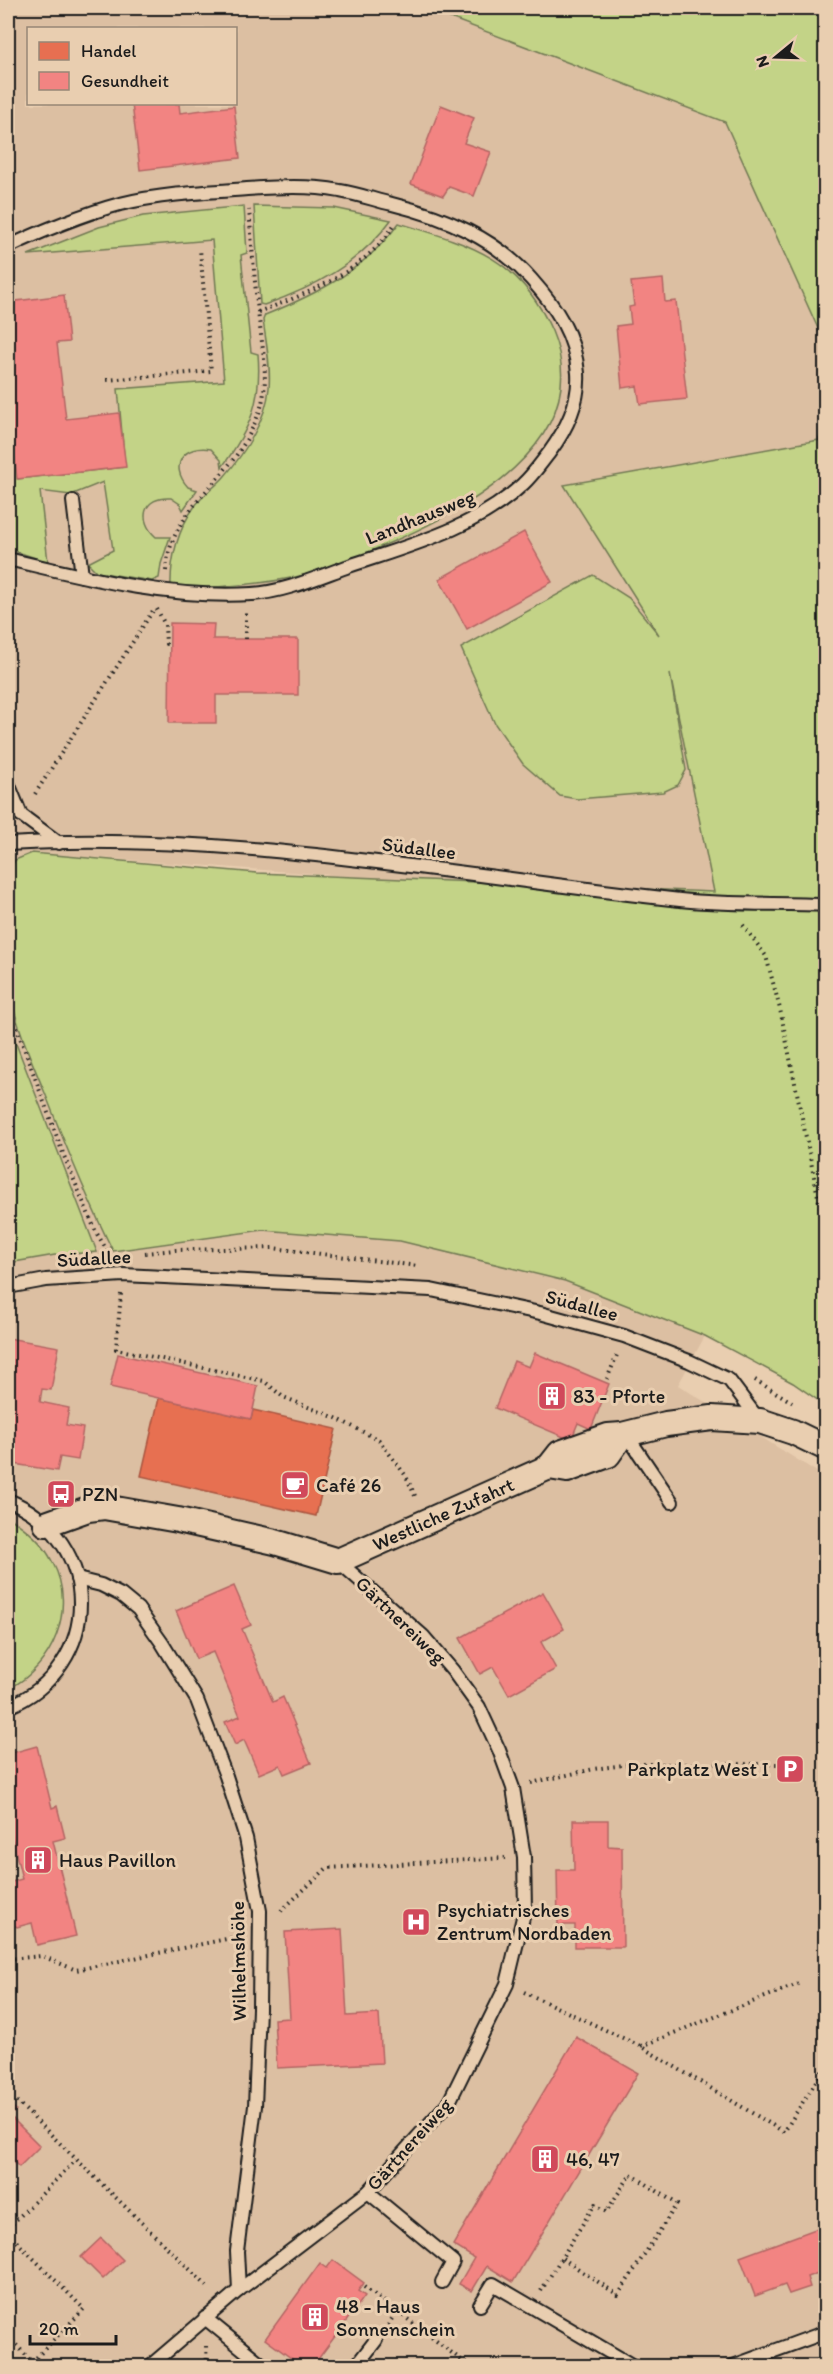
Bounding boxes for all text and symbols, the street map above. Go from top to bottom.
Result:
legend [27,27,237,105]
north arrow [746,27,806,87]
text: Handel [81,40,136,62]
text: N [752,54,773,70]
text: Gesundheit [81,70,169,92]
street label: Landhausweg [362,484,479,550]
street label: Südallee [381,832,457,864]
street label: Südallee [56,1244,132,1272]
street label: Südallee [543,1284,621,1326]
building icon: 83 - Pforte [536,1380,568,1412]
place label: 83 - Pforte [573,1384,665,1408]
cafe icon: Café 26 [279,1469,311,1501]
street label: Westliche Zufahrt [368,1472,518,1556]
place label: Café 26 [316,1473,381,1497]
bus stop icon: PZN [45,1478,77,1510]
place label: PZN [82,1482,118,1506]
street label: Gärtnereiweg [351,1571,452,1670]
parking icon: Parkplatz West I [774,1753,806,1785]
place label: Parkplatz West I [627,1757,769,1781]
building icon: Haus Pavillon [22,1844,54,1876]
place label: Haus Pavillon [59,1848,176,1872]
place label: Psychiatrisches Zentrum Nordbaden [437,1898,611,1945]
street label: Wilhelmshöhe [225,1901,251,2021]
hospital icon: Psychiatrisches Zentrum Nordbaden [400,1906,432,1938]
street label: Gärtnereiweg [361,2092,457,2195]
building icon: 46, 47 [529,2143,561,2175]
place label: 46, 47 [566,2147,620,2171]
place label: 48 - Haus Sonnenschein [336,2294,455,2341]
building icon: 48 - Haus Sonnenschein [299,2301,331,2333]
scale bar [30,2308,116,2346]
text: 20 m [39,2318,79,2340]

